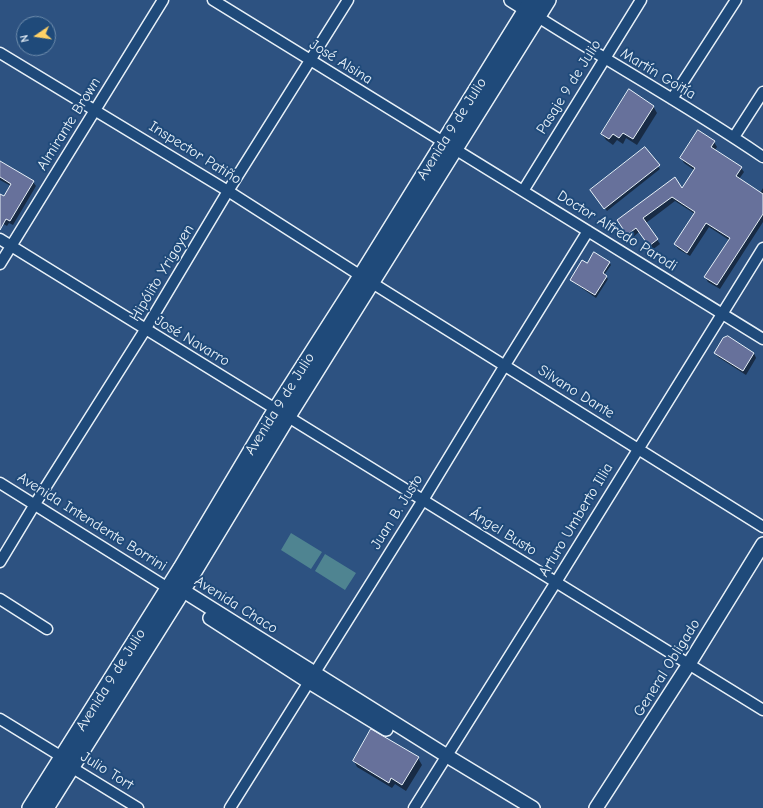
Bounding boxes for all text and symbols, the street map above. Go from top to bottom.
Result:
north arrow [16,16,56,56]
text: N [18,34,32,44]
street label: José Alsina [306,36,376,88]
street label: Pasaje 9 de Julio [533,36,605,138]
street label: Martín Goitía [617,44,699,104]
street label: Almirante Brown [33,74,105,174]
street label: Avenida 9 de Julio [413,75,491,183]
street label: Inspector Patiño [146,117,244,189]
street label: Doctor Alfredo Parodi [554,187,680,275]
street label: Hipólito Yrigoyen [126,221,198,325]
street label: José Navarro [151,312,233,370]
street label: Avenida 9 de Julio [241,350,319,458]
street label: Silvano Dante [534,361,618,423]
street label: Arturo Umberto Illia [535,460,617,580]
street label: Avenida Intendente Borrini [14,469,170,575]
street label: Juan B. Justo [367,471,427,553]
street label: Ángel Busto [466,504,540,560]
street label: Avenida Chaco [191,572,281,638]
street label: General Obligado [630,616,704,720]
street label: Avenida 9 de Julio [72,626,150,734]
street label: Julio Tort [77,748,137,794]

